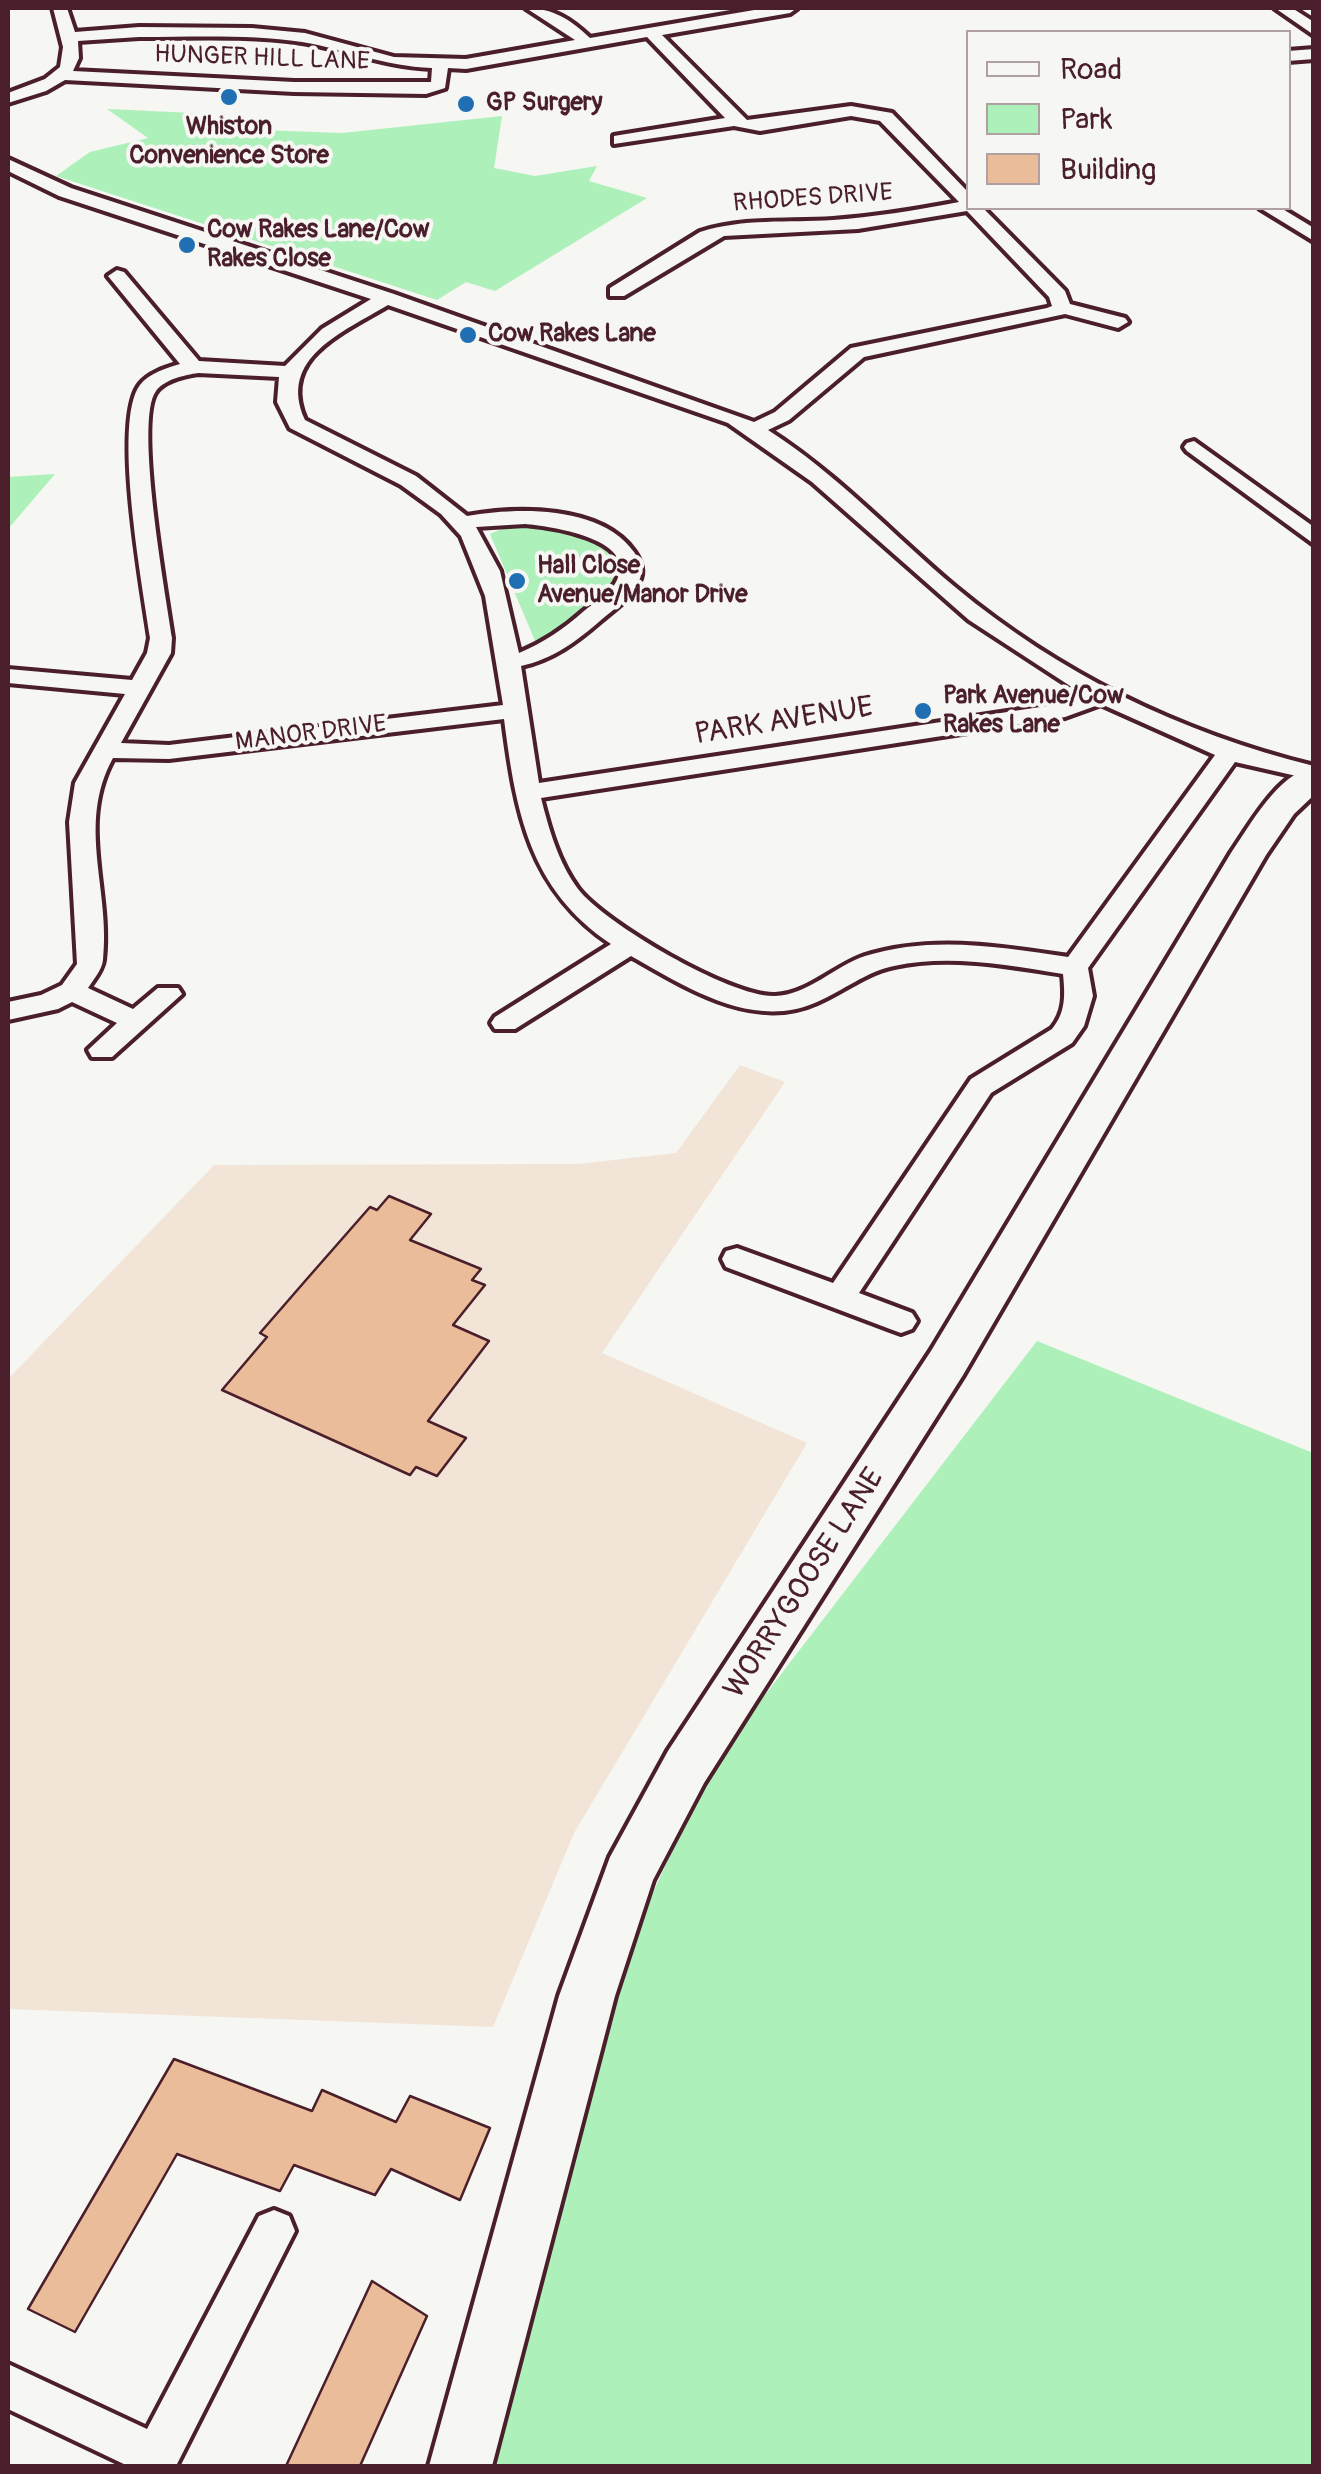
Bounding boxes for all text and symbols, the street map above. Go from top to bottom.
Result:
legend [966,30,1291,210]
street label: HUNGER HILL LANE [154,40,370,78]
text: Road [1060,51,1122,88]
marker: Whiston Convenience Store [218,86,240,108]
place label: GP Surgery [486,89,602,119]
marker: GP Surgery [455,93,477,115]
text: Park [1060,101,1113,138]
place label: Whiston Convenience Store [129,113,329,172]
text: Building [1060,151,1156,188]
street label: RHODES DRIVE [732,178,894,220]
place label: Cow Rakes Lane/Cow Rakes Close [207,216,429,275]
marker: Cow Rakes Lane/Cow Rakes Close [176,234,198,256]
place label: Cow Rakes Lane [488,320,656,350]
marker: Cow Rakes Lane [457,324,479,346]
place label: Hall Close Avenue/Manor Drive [537,552,747,611]
marker: Hall Close Avenue/Manor Drive [506,570,528,592]
place label: Park Avenue/Cow Rakes Lane [943,682,1123,741]
street label: PARK AVENUE [692,690,876,754]
marker: Park Avenue/Cow Rakes Lane [912,700,934,722]
street label: MANOR DRIVE [234,710,388,758]
street label: WORRYGOOSE LANE [717,1462,893,1706]

